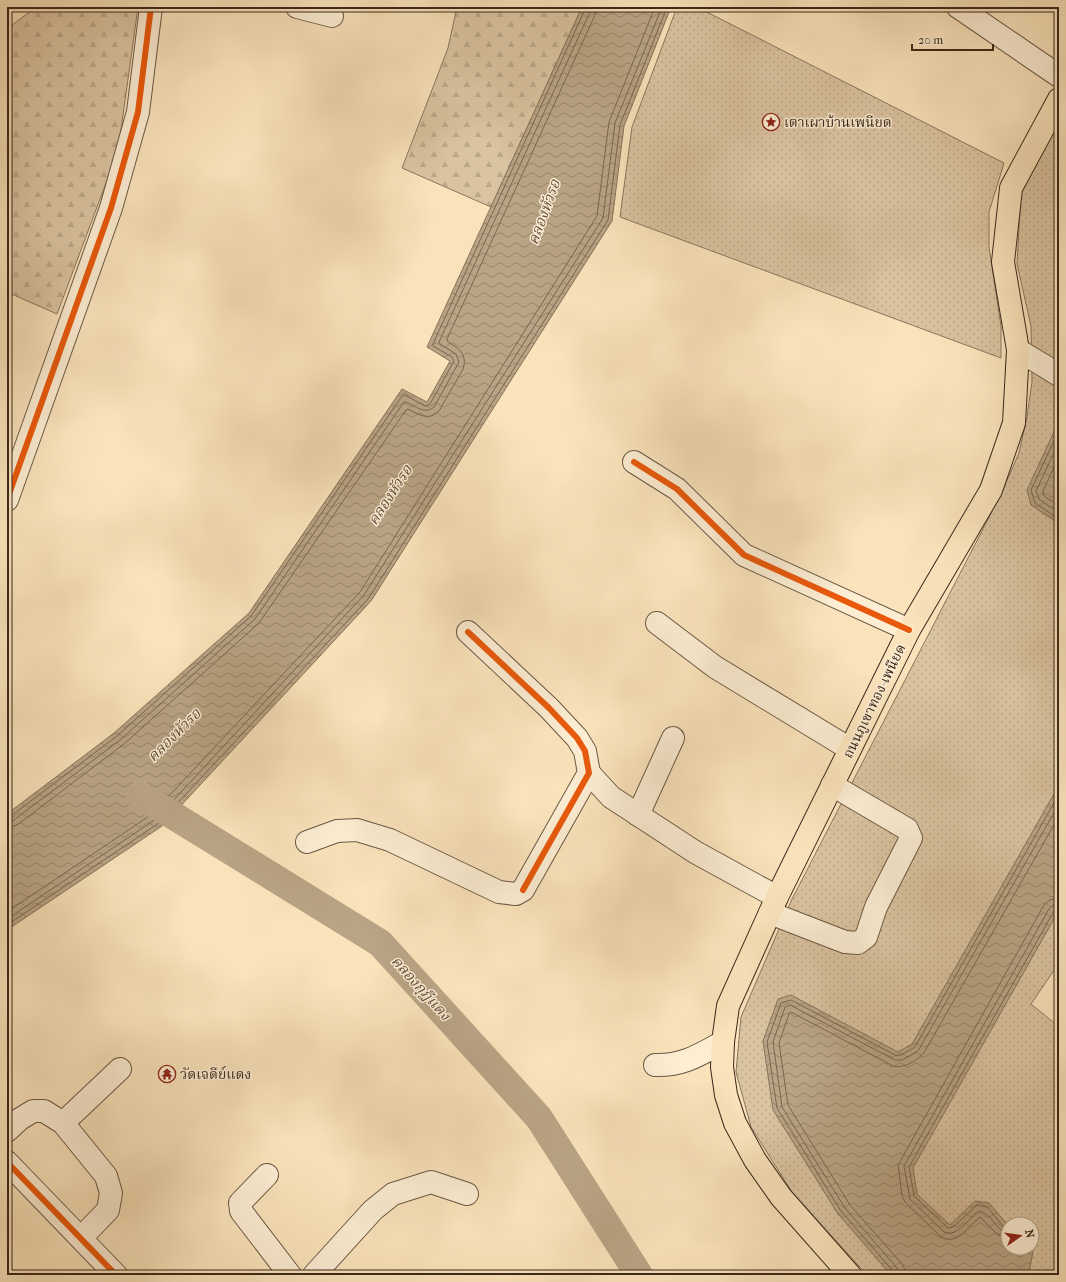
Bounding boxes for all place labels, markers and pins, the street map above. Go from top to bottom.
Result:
place icon: เตาเผาบ้านเพนียด [761,112,781,132]
place label: เตาเผาบ้านเพนียด [784,114,892,131]
temple icon: วัดเจดีย์แดง [157,1064,177,1084]
place label: วัดเจดีย์แดง [180,1065,251,1083]

